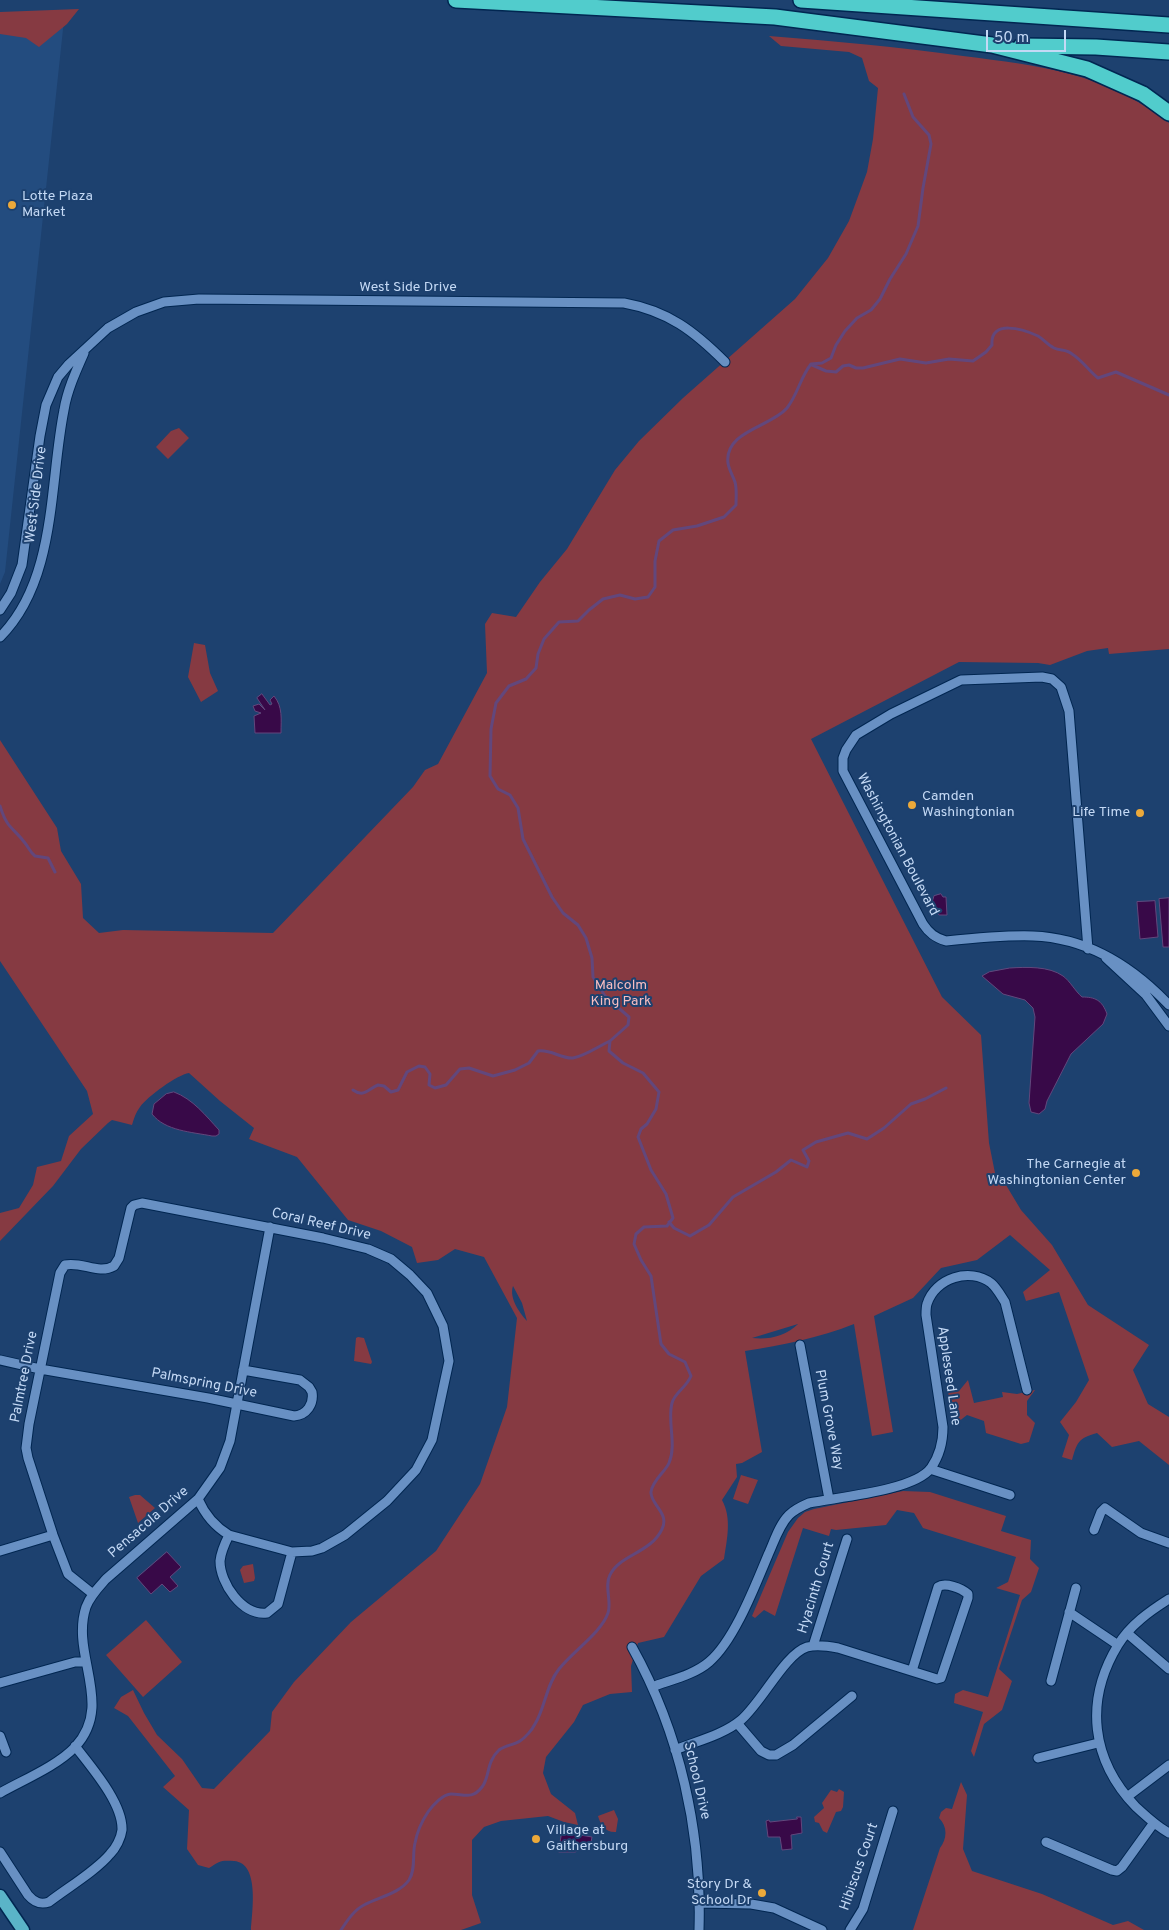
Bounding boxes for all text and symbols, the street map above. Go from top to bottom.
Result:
scale bar [989,20,1069,52]
text: 50 m [994,29,1029,48]
place label: Lotte Plaza Market [22,189,93,222]
marker: Lotte Plaza Market [6,199,18,211]
street label: West Side Drive [359,280,457,296]
street label: West Side Drive [23,446,51,544]
street label: Washingtonian Boulevard [852,771,942,919]
place label: Camden Washingtonian [922,789,1015,822]
marker: Camden Washingtonian [906,799,918,811]
place label: Life Time [1072,805,1130,821]
marker: Life Time [1134,807,1146,819]
park label: Malcolm King Park [591,978,651,1010]
place label: The Carnegie at Washingtonian Center [987,1157,1126,1190]
marker: The Carnegie at Washingtonian Center [1130,1167,1142,1179]
street label: Coral Reef Drive [270,1205,372,1245]
street label: Appleseed Lane [933,1325,963,1427]
street label: Palmtree Drive [8,1330,42,1424]
street label: Palmspring Drive [150,1366,258,1402]
street label: Plum Grove Way [810,1368,846,1472]
street label: Pensacola Drive [105,1484,193,1562]
street label: Hyacinth Court [795,1540,839,1636]
street label: School Drive [679,1741,713,1821]
street label: Hibiscus Court [837,1821,883,1913]
place label: Village at Gaithersburg [546,1823,628,1855]
marker: Village at Gaithersburg [530,1833,542,1845]
place label: Story Dr & School Dr [687,1877,752,1910]
marker: Story Dr & School Dr [756,1887,768,1899]

